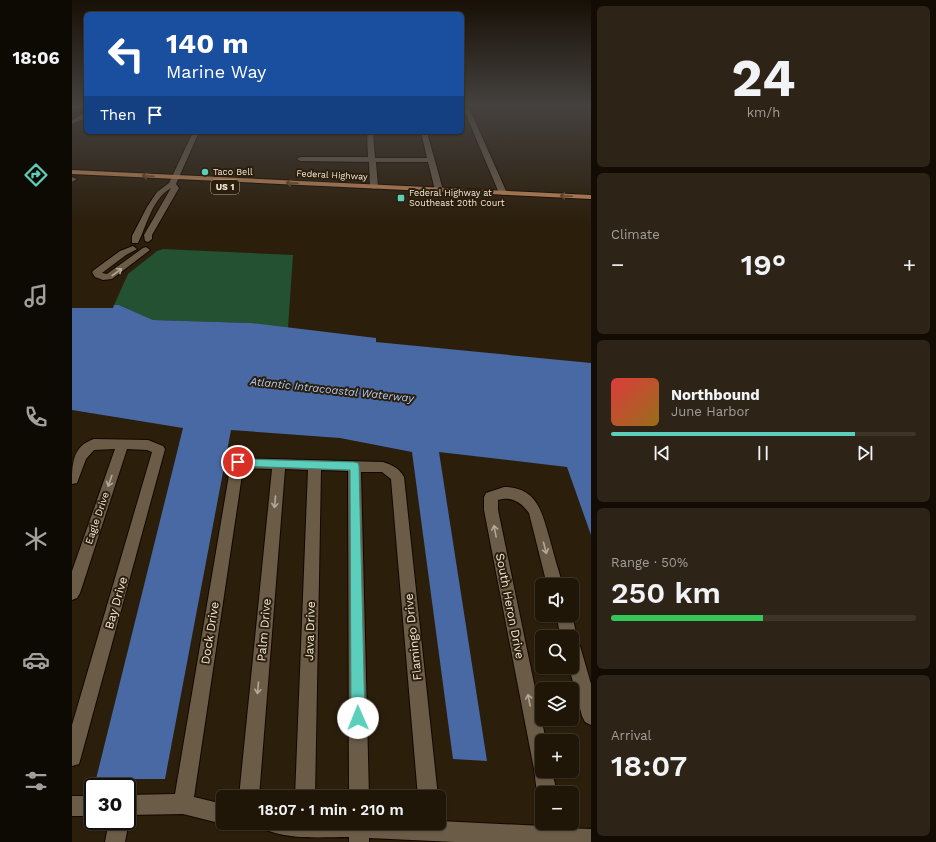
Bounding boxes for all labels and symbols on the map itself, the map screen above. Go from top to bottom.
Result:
marker: Taco Bell [200,167,210,177]
place label: Taco Bell [213,167,253,177]
street label: Federal Highway [296,168,368,182]
one-way arrow [142,172,155,180]
one-way arrow [286,179,299,186]
road number: US 1 [211,180,239,194]
place label: Federal Highway at Southeast 20th Court [409,188,505,208]
one-way arrow [560,192,573,200]
marker: Federal Highway at Southeast 20th Court [396,193,406,203]
one-way arrow [111,268,122,276]
water label: Atlantic Intracoastal Waterway [248,375,416,405]
pin [221,445,255,479]
one-way arrow [106,475,114,487]
street label: Eagle Drive [83,490,111,546]
one-way arrow [271,495,279,508]
one-way arrow [491,525,499,538]
one-way arrow [542,541,549,554]
street label: South Heron Drive [493,552,527,660]
street label: Bay Drive [102,575,130,631]
street label: Flamingo Drive [401,593,425,681]
street label: Palm Drive [254,598,274,662]
street label: Dock Drive [198,601,222,665]
street label: Java Drive [302,601,318,661]
one-way arrow [255,681,262,694]
one-way arrow [525,694,533,707]
position arrow [337,697,379,739]
speed limit sign: 30 [84,778,136,830]

